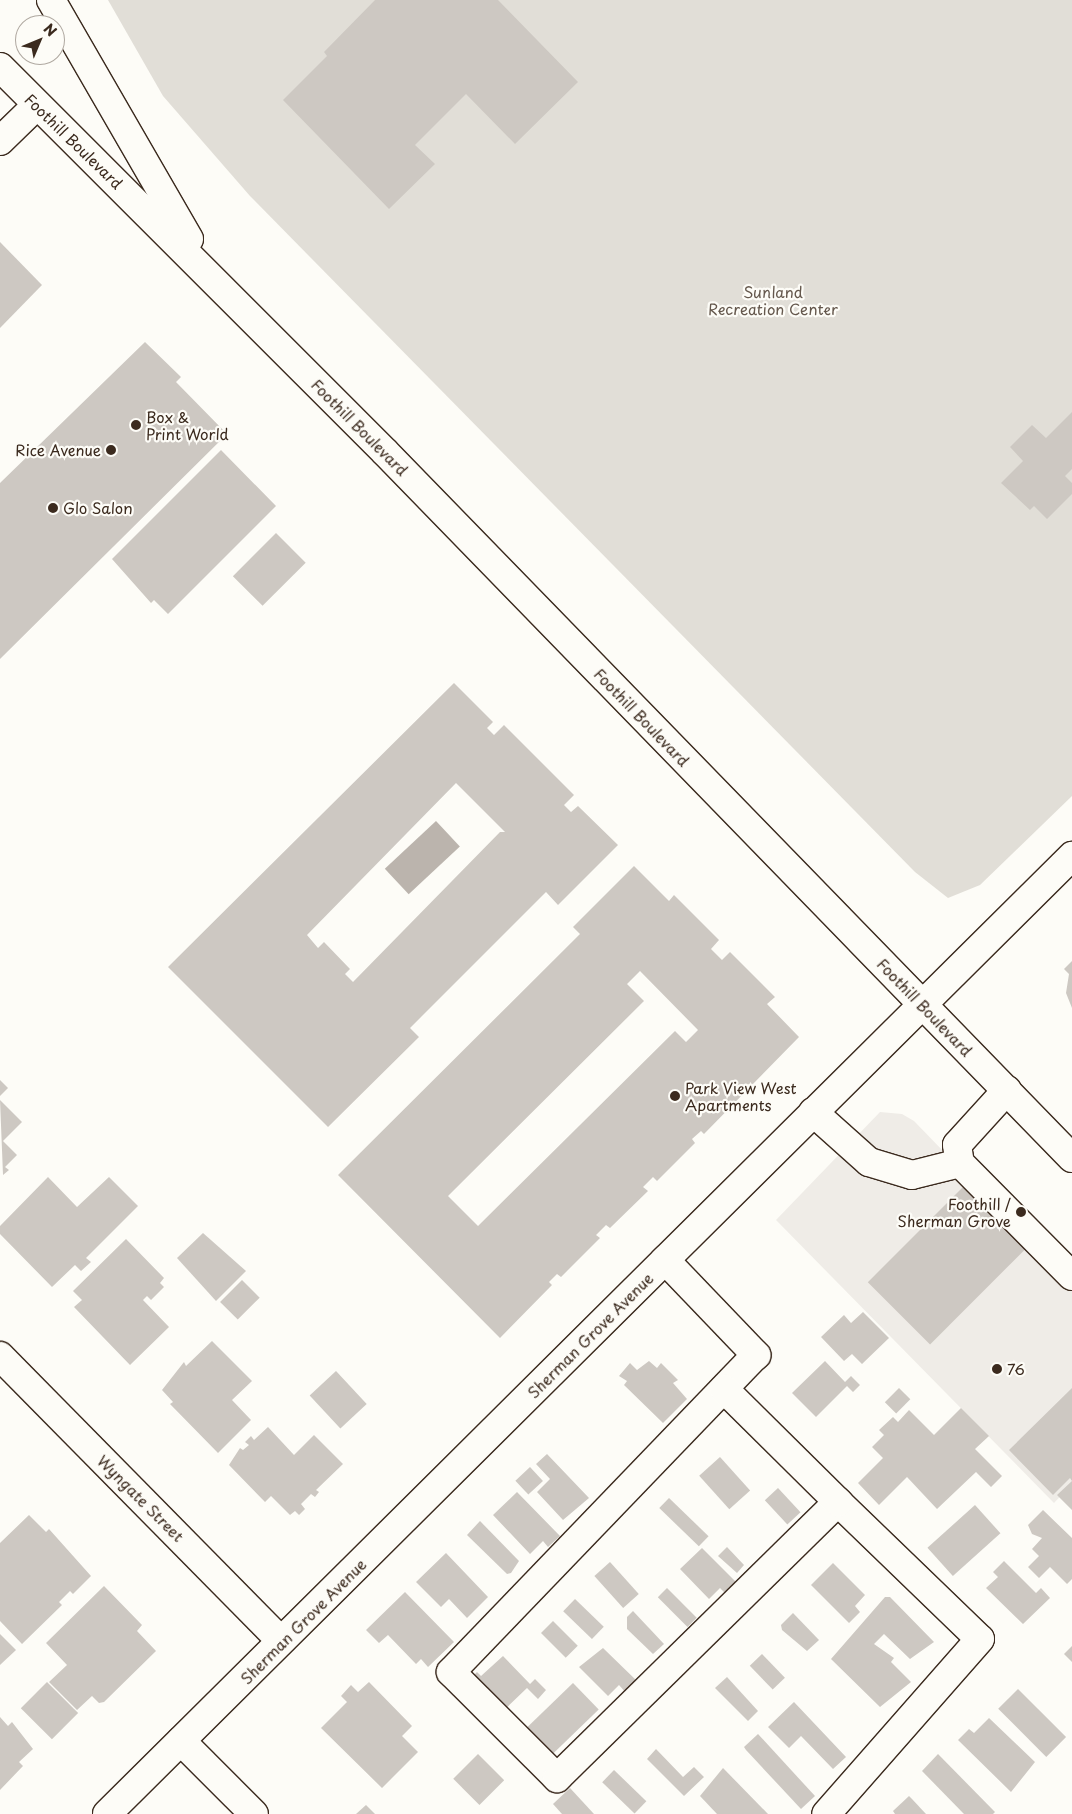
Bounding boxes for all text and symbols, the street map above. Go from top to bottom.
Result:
north arrow [15,15,65,65]
text: N [39,18,62,41]
street label: Foothill Boulevard [21,90,127,192]
park label: Sunland Recreation Center [708,282,838,317]
street label: Foothill Boulevard [308,375,412,479]
place label: Box & Print World [146,407,229,442]
marker: Box & Print World [130,419,142,431]
place label: Rice Avenue [15,441,101,459]
marker: Rice Avenue [105,444,117,456]
place label: Glo Salon [63,499,133,517]
marker: Glo Salon [47,502,59,514]
street label: Foothill Boulevard [591,664,693,770]
street label: Foothill Boulevard [874,954,976,1060]
place label: Park View West Apartments [685,1078,797,1113]
marker: Park View West Apartments [669,1090,681,1102]
place label: Foothill / Sherman Grove [898,1194,1011,1229]
marker: Foothill / Sherman Grove [1015,1206,1027,1218]
street label: Sherman Grove Avenue [524,1269,656,1401]
place label: 76 [1007,1360,1025,1378]
marker: 76 [991,1363,1003,1375]
street label: Wyngate Street [94,1451,188,1545]
street label: Sherman Grove Avenue [237,1555,369,1687]

